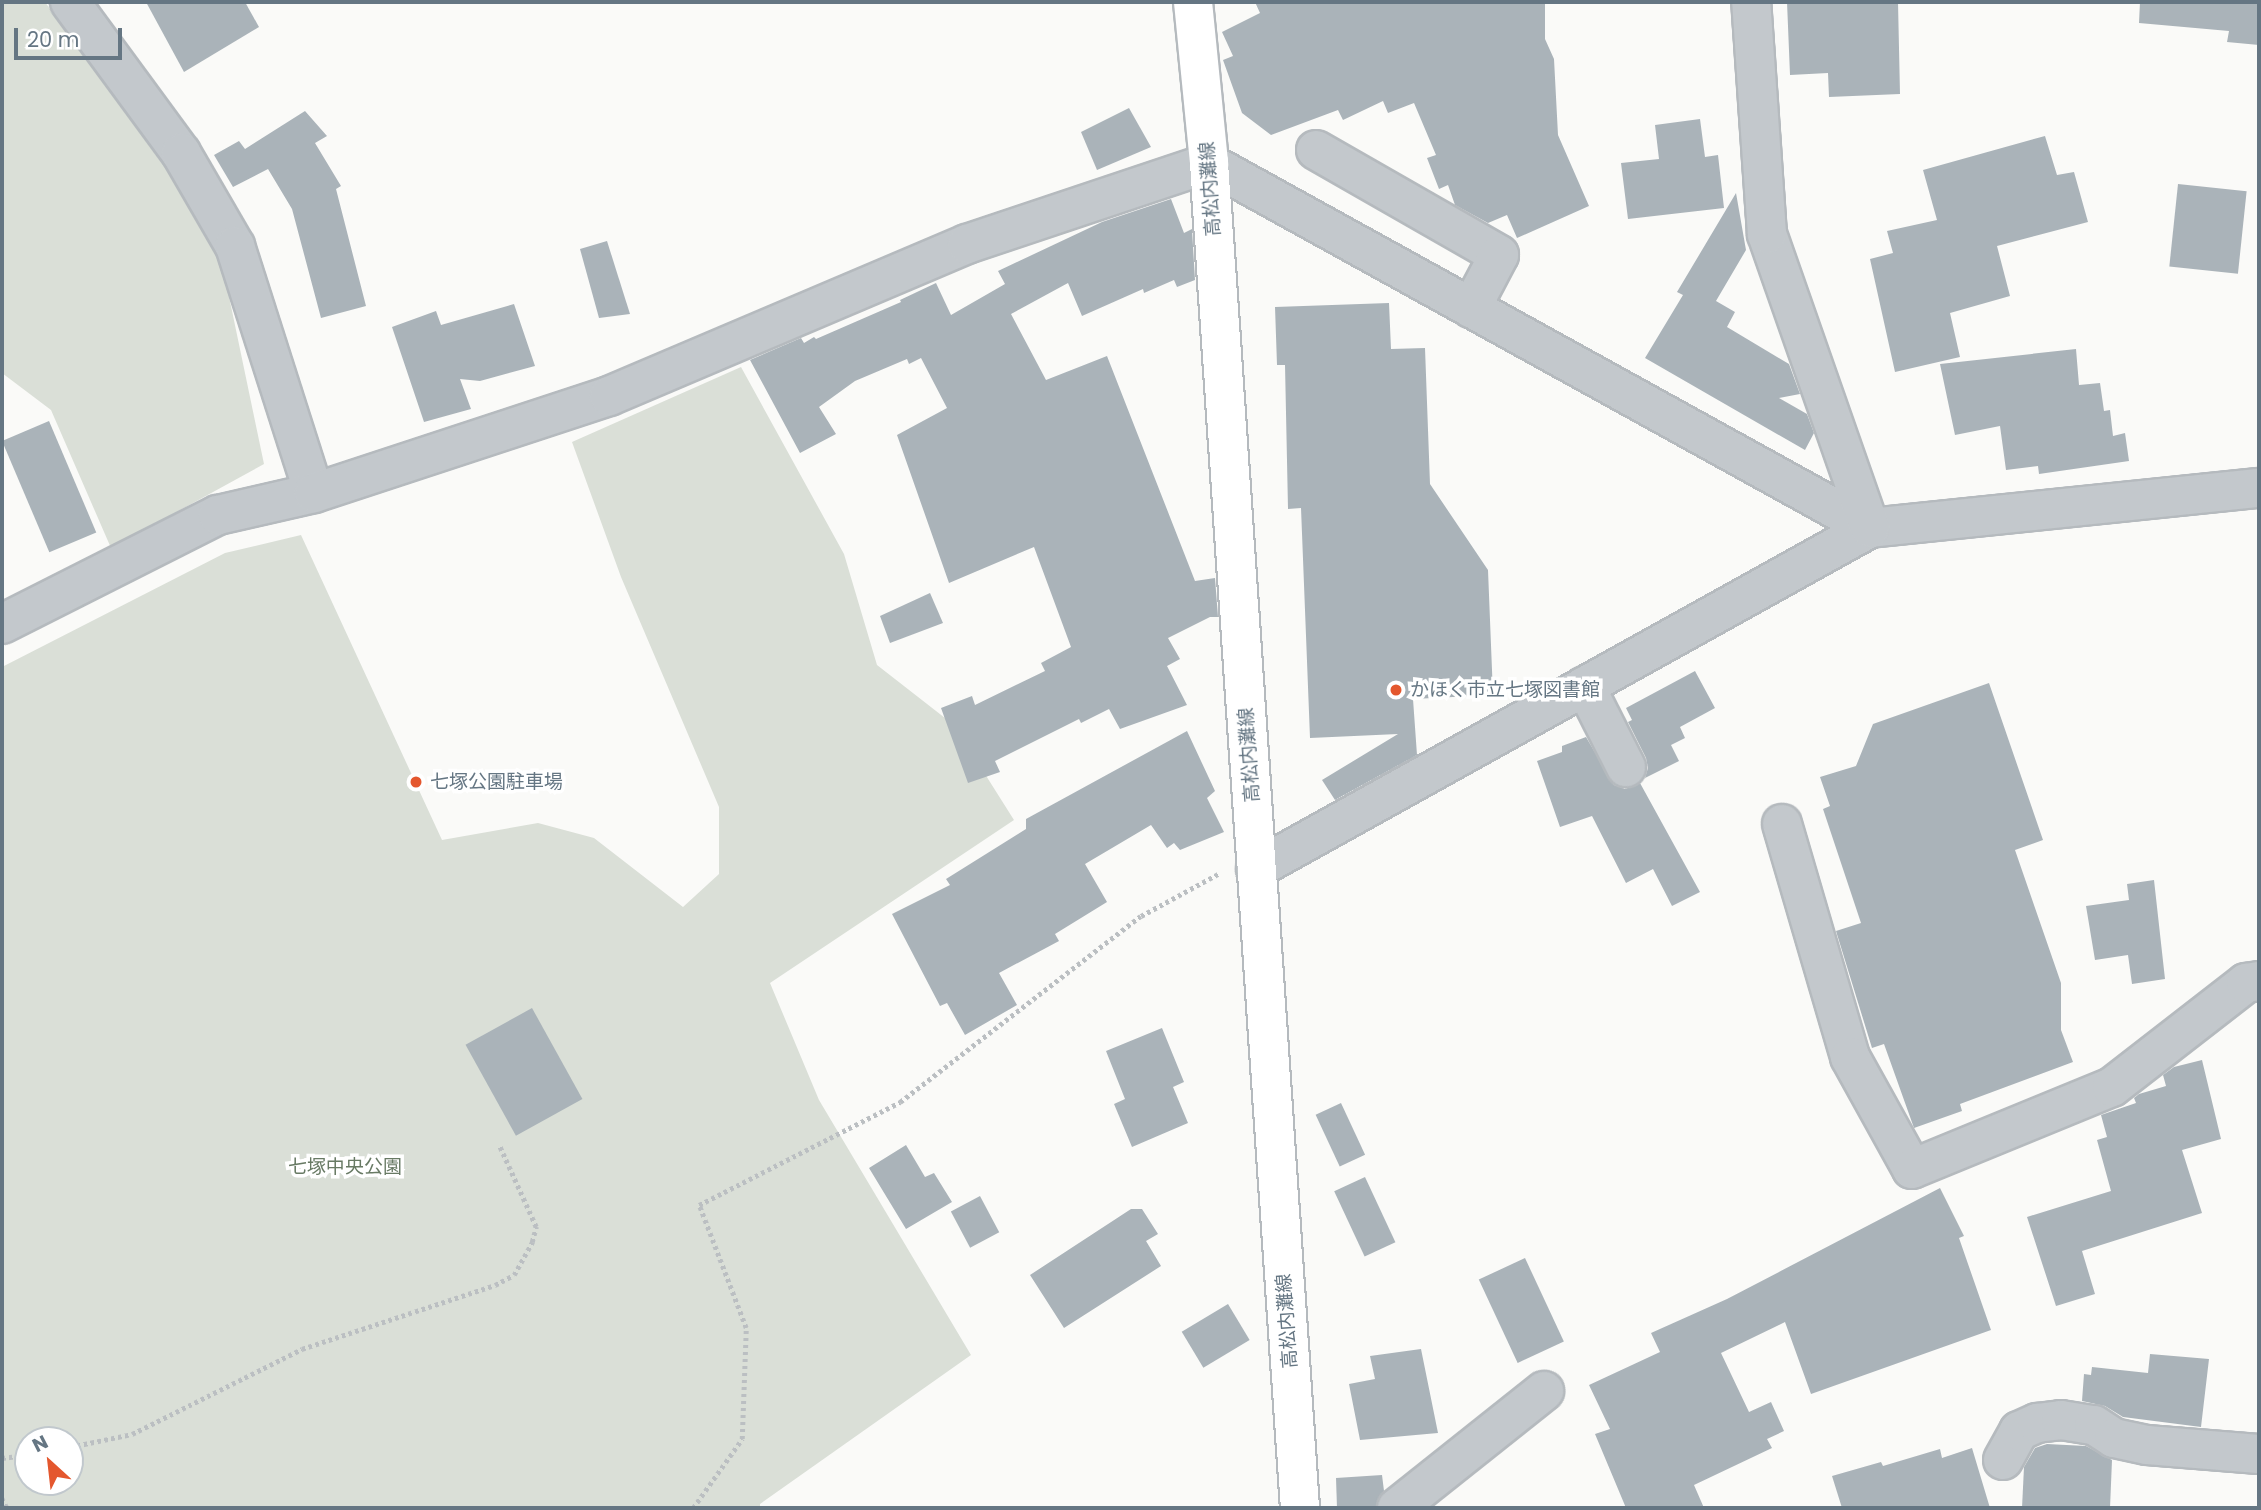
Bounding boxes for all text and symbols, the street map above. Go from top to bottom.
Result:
scale bar [18,14,126,58]
text: 20 m [27,25,80,54]
street label: 高松内灘線 [1195,141,1225,237]
place label: かほく市立七塚図書館 [1410,679,1600,701]
marker: かほく市立七塚図書館 [1388,682,1404,698]
street label: 高松内灘線 [1234,707,1264,803]
place label: 七塚公園駐車場 [430,771,563,793]
marker: 七塚公園駐車場 [408,774,424,790]
park label: 七塚中央公園 [288,1156,402,1178]
street label: 高松内灘線 [1272,1273,1302,1369]
north arrow [14,1426,84,1496]
text: N [28,1428,53,1459]

